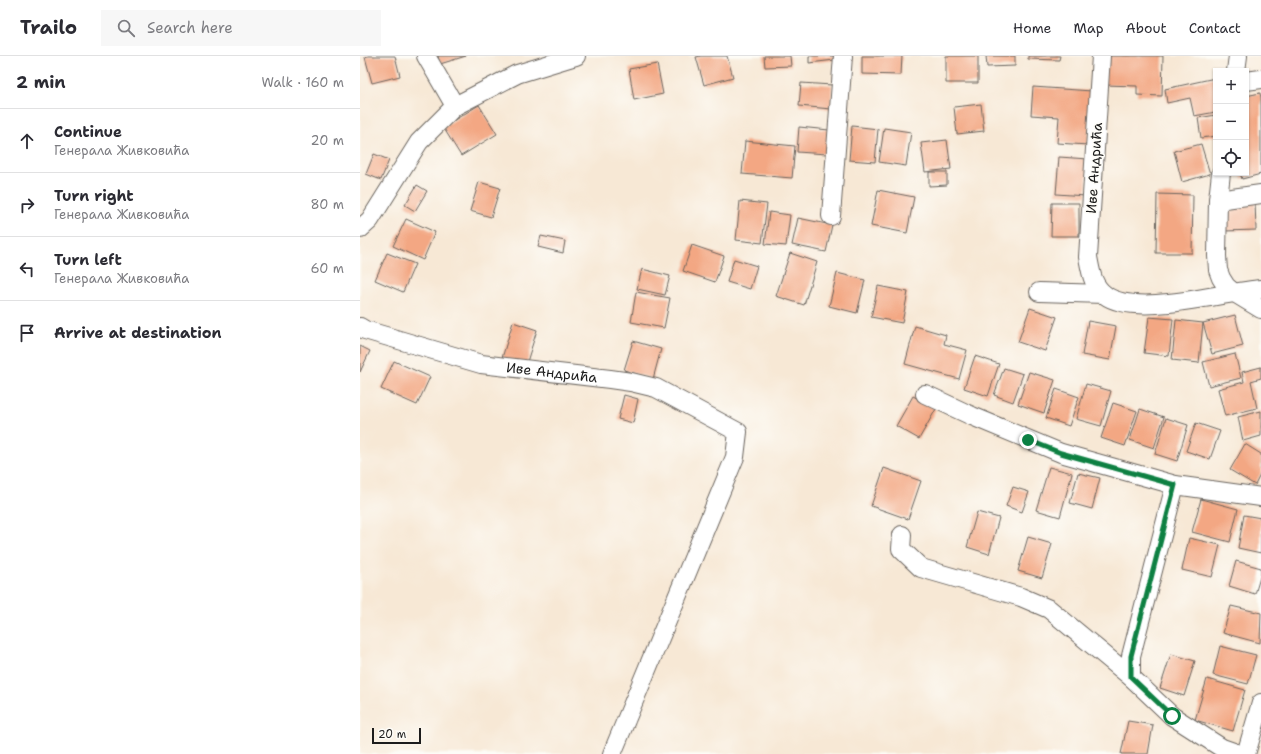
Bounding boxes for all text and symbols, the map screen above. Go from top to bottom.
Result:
search box [101,10,381,46]
text: Trailo [20,15,77,40]
icon: search [115,17,137,39]
text: Search here [147,18,233,38]
text: Home [1013,19,1052,37]
text: Map [1074,19,1104,37]
text: About [1126,19,1167,37]
text: Contact [1189,19,1241,37]
map controls [1213,68,1249,176]
button: + [1213,68,1249,104]
text: 2 min [16,71,66,93]
text: Walk · 160 m [262,74,344,91]
button: − [1213,104,1249,140]
street label: Иве Андрића [1082,121,1106,214]
text: Continue [54,122,122,142]
icon: ahead [16,130,38,152]
text: 20 m [311,132,344,149]
button: locate [1213,140,1249,176]
text: Генерала Живковића [54,142,189,159]
text: Turn right [54,186,134,206]
icon: right [16,194,38,216]
text: 80 m [310,196,344,213]
text: Генерала Живковића [54,206,189,223]
text: Turn left [54,250,122,270]
icon: left [16,258,38,280]
text: 60 m [311,260,344,277]
text: Генерала Живковића [54,270,189,287]
icon: arrive [16,322,38,344]
text: Arrive at destination [54,323,222,343]
street label: Иве Андрића [505,358,599,386]
route end [1019,431,1037,449]
route start [1163,707,1181,725]
scale bar [372,726,421,745]
text: 20 m [378,727,406,742]

